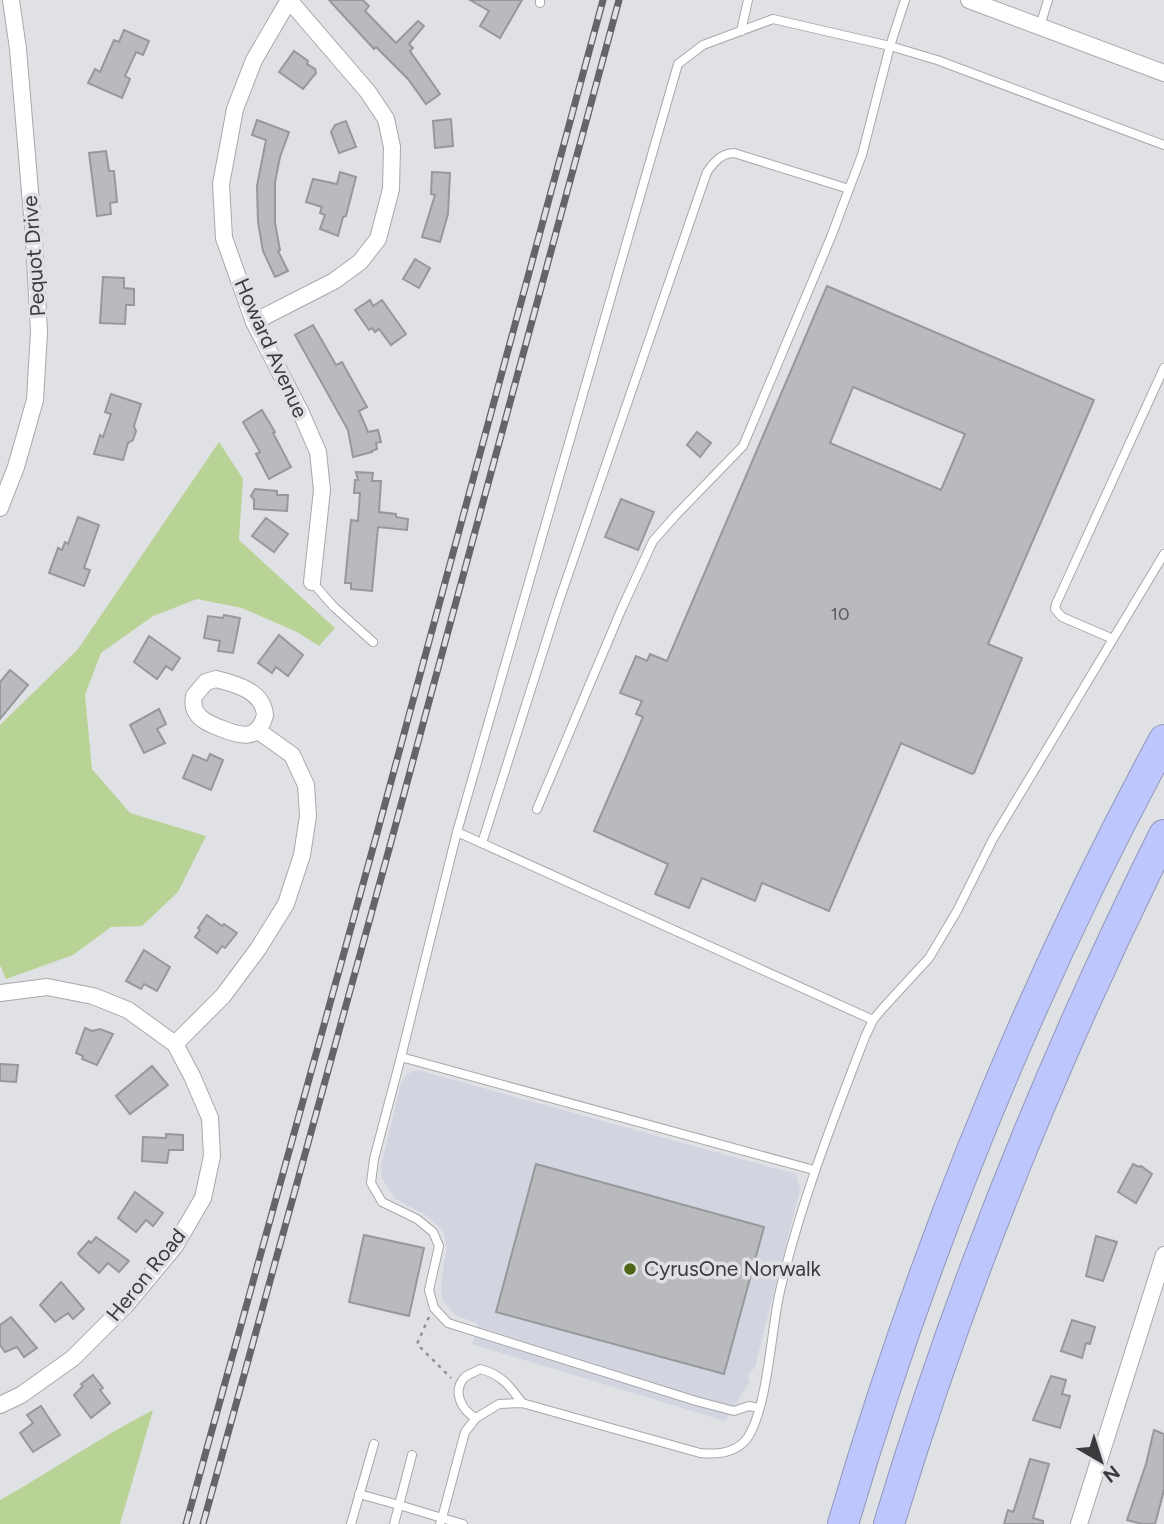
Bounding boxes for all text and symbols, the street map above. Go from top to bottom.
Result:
street label: Pequot Drive [17,195,50,317]
street label: Howard Avenue [229,274,313,421]
house number: 10 [831,603,849,625]
street label: Heron Road [101,1223,190,1326]
place label: CyrusOne Norwalk [644,1256,822,1281]
marker: CyrusOne Norwalk [622,1261,638,1277]
north arrow [1066,1426,1136,1496]
text: N [1098,1460,1124,1487]

